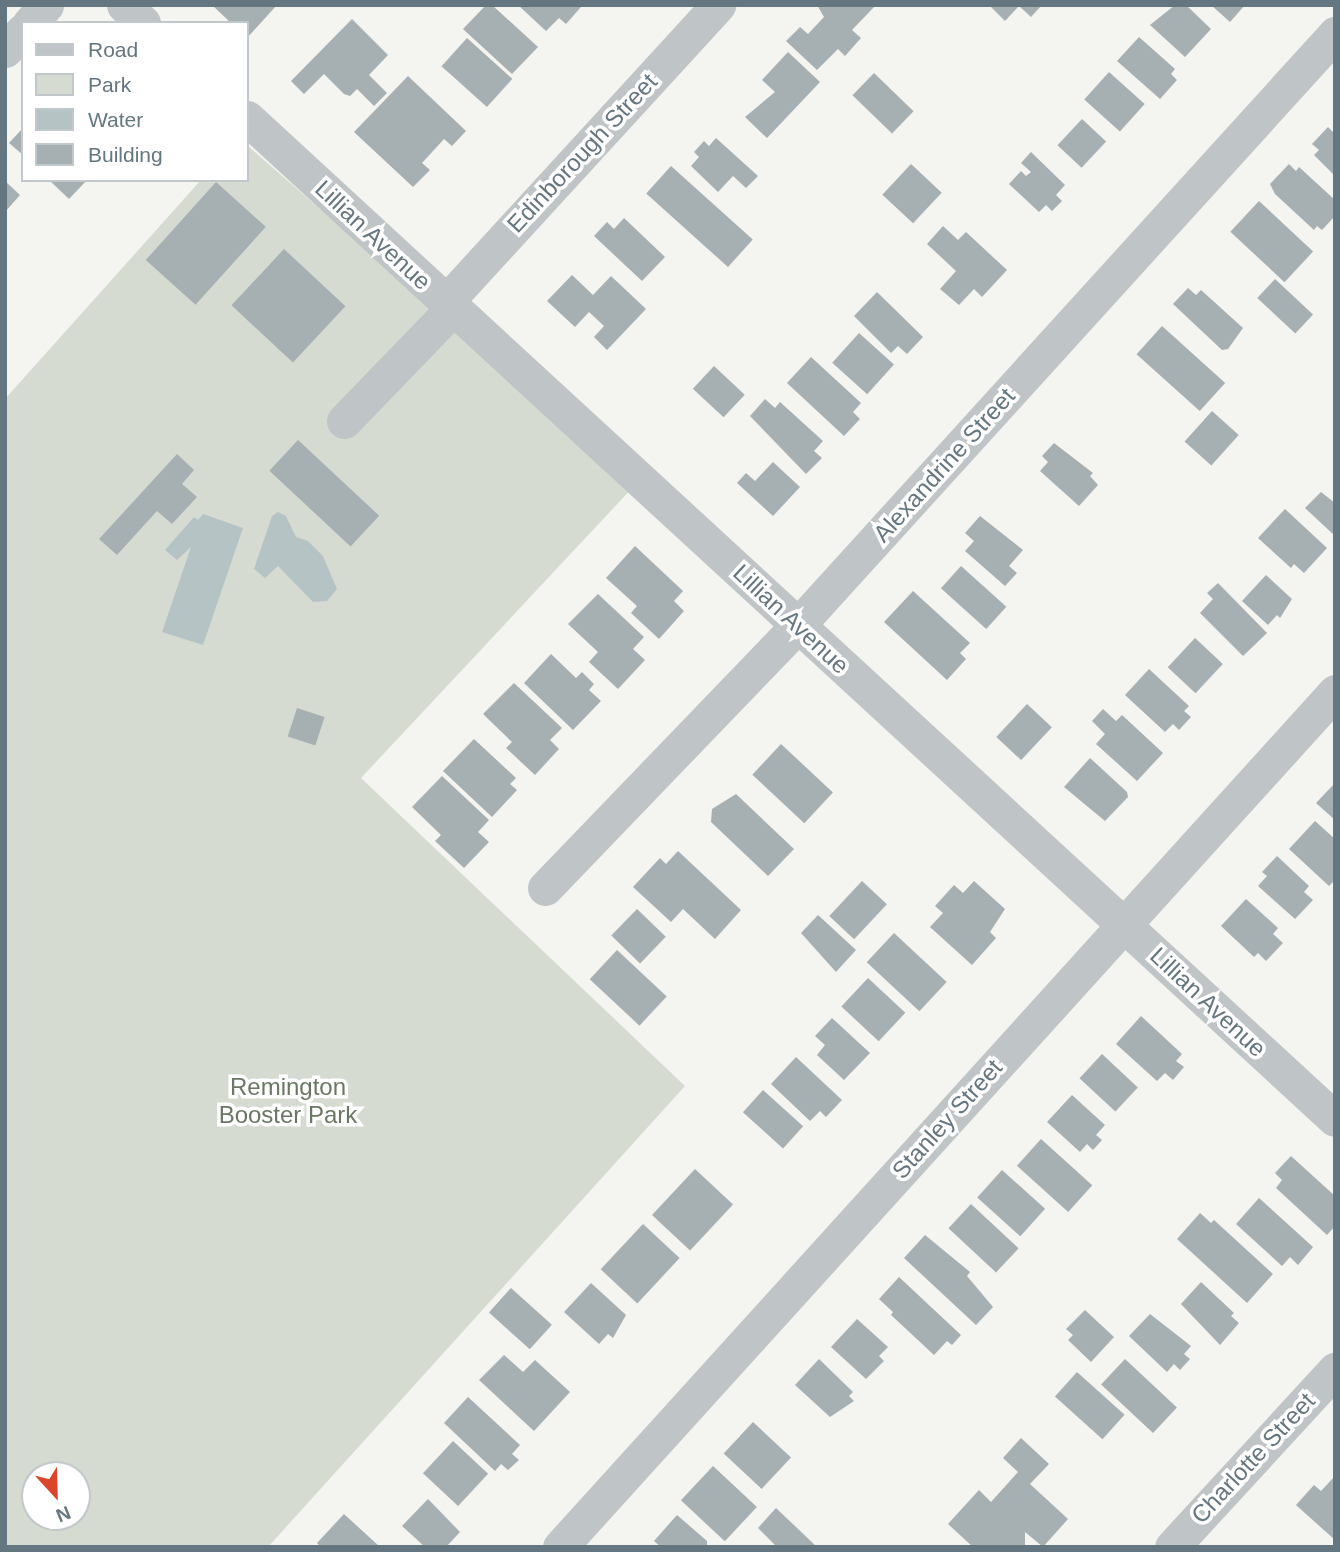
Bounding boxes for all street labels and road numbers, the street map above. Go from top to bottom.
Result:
street label: Edinborough Street [501,68,663,238]
street label: Lillian Avenue [309,174,437,296]
street label: Alexandrine Street [867,382,1021,548]
street label: Lillian Avenue [727,558,855,680]
street label: Lillian Avenue [1144,941,1272,1063]
street label: Stanley Street [886,1053,1008,1185]
street label: Charlotte Street [1185,1387,1321,1529]

